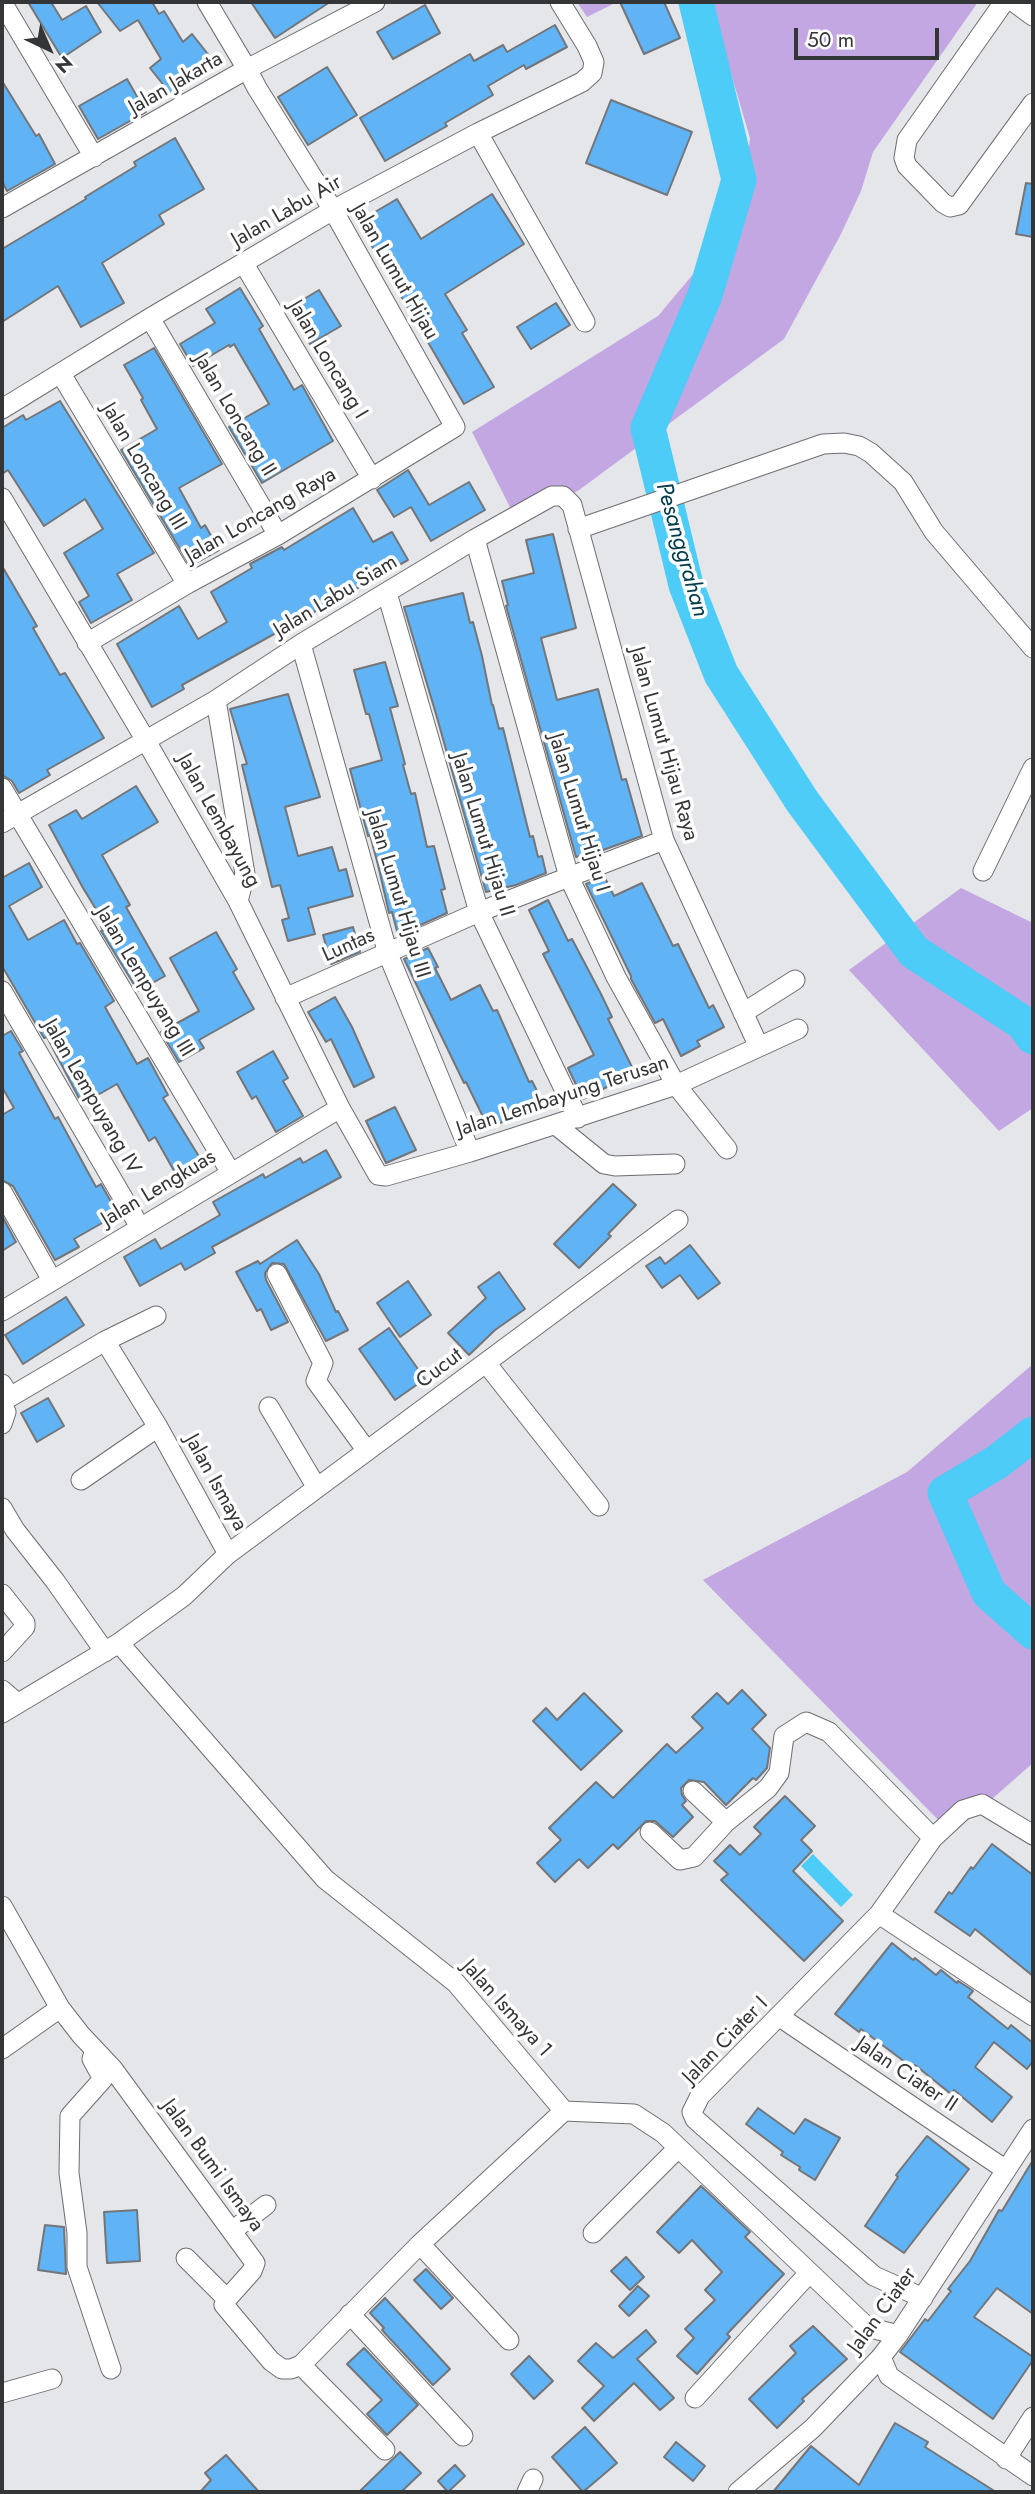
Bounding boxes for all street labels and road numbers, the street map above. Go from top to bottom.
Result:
street label: Jalan Jakarta [125,47,227,121]
street label: Jalan Labu Air [228,170,346,254]
street label: Jalan Lumut Hijau [345,199,443,345]
street label: Jalan Loncang I [282,296,372,424]
street label: Jalan Loncang II [187,349,281,481]
street label: Jalan Loncang III [95,399,191,535]
street label: Jalan Loncang Raya [181,463,341,569]
street label: Jalan Labu Siam [270,550,402,644]
street label: Jalan Lumut Hijau Raya [623,644,703,844]
street label: Jalan Lumut Hijau I [542,731,614,895]
street label: Jalan Lembayung [171,750,265,892]
street label: Jalan Lumut Hijau II [445,750,519,920]
street label: Jalan Lumut Hijau III [359,807,435,981]
street label: Jalan Lempuyang III [89,902,199,1062]
street label: Luntas [319,923,379,969]
street label: Jalan Lempuyang IV [36,1015,146,1179]
street label: Jalan Lembayung Terusan [454,1051,672,1143]
street label: Jalan Lengkuas [97,1145,221,1233]
street label: Cucut [412,1343,468,1395]
street label: Jalan Ismaya [178,1430,252,1536]
street label: Jalan Ismaya 1 [456,1955,556,2063]
street label: Jalan Ciater I [678,1992,774,2090]
street label: Jalan Ciater II [850,2032,962,2118]
street label: Jalan Bumi Ismaya [155,2095,269,2237]
street label: Jalan Ciater [843,2263,923,2359]

